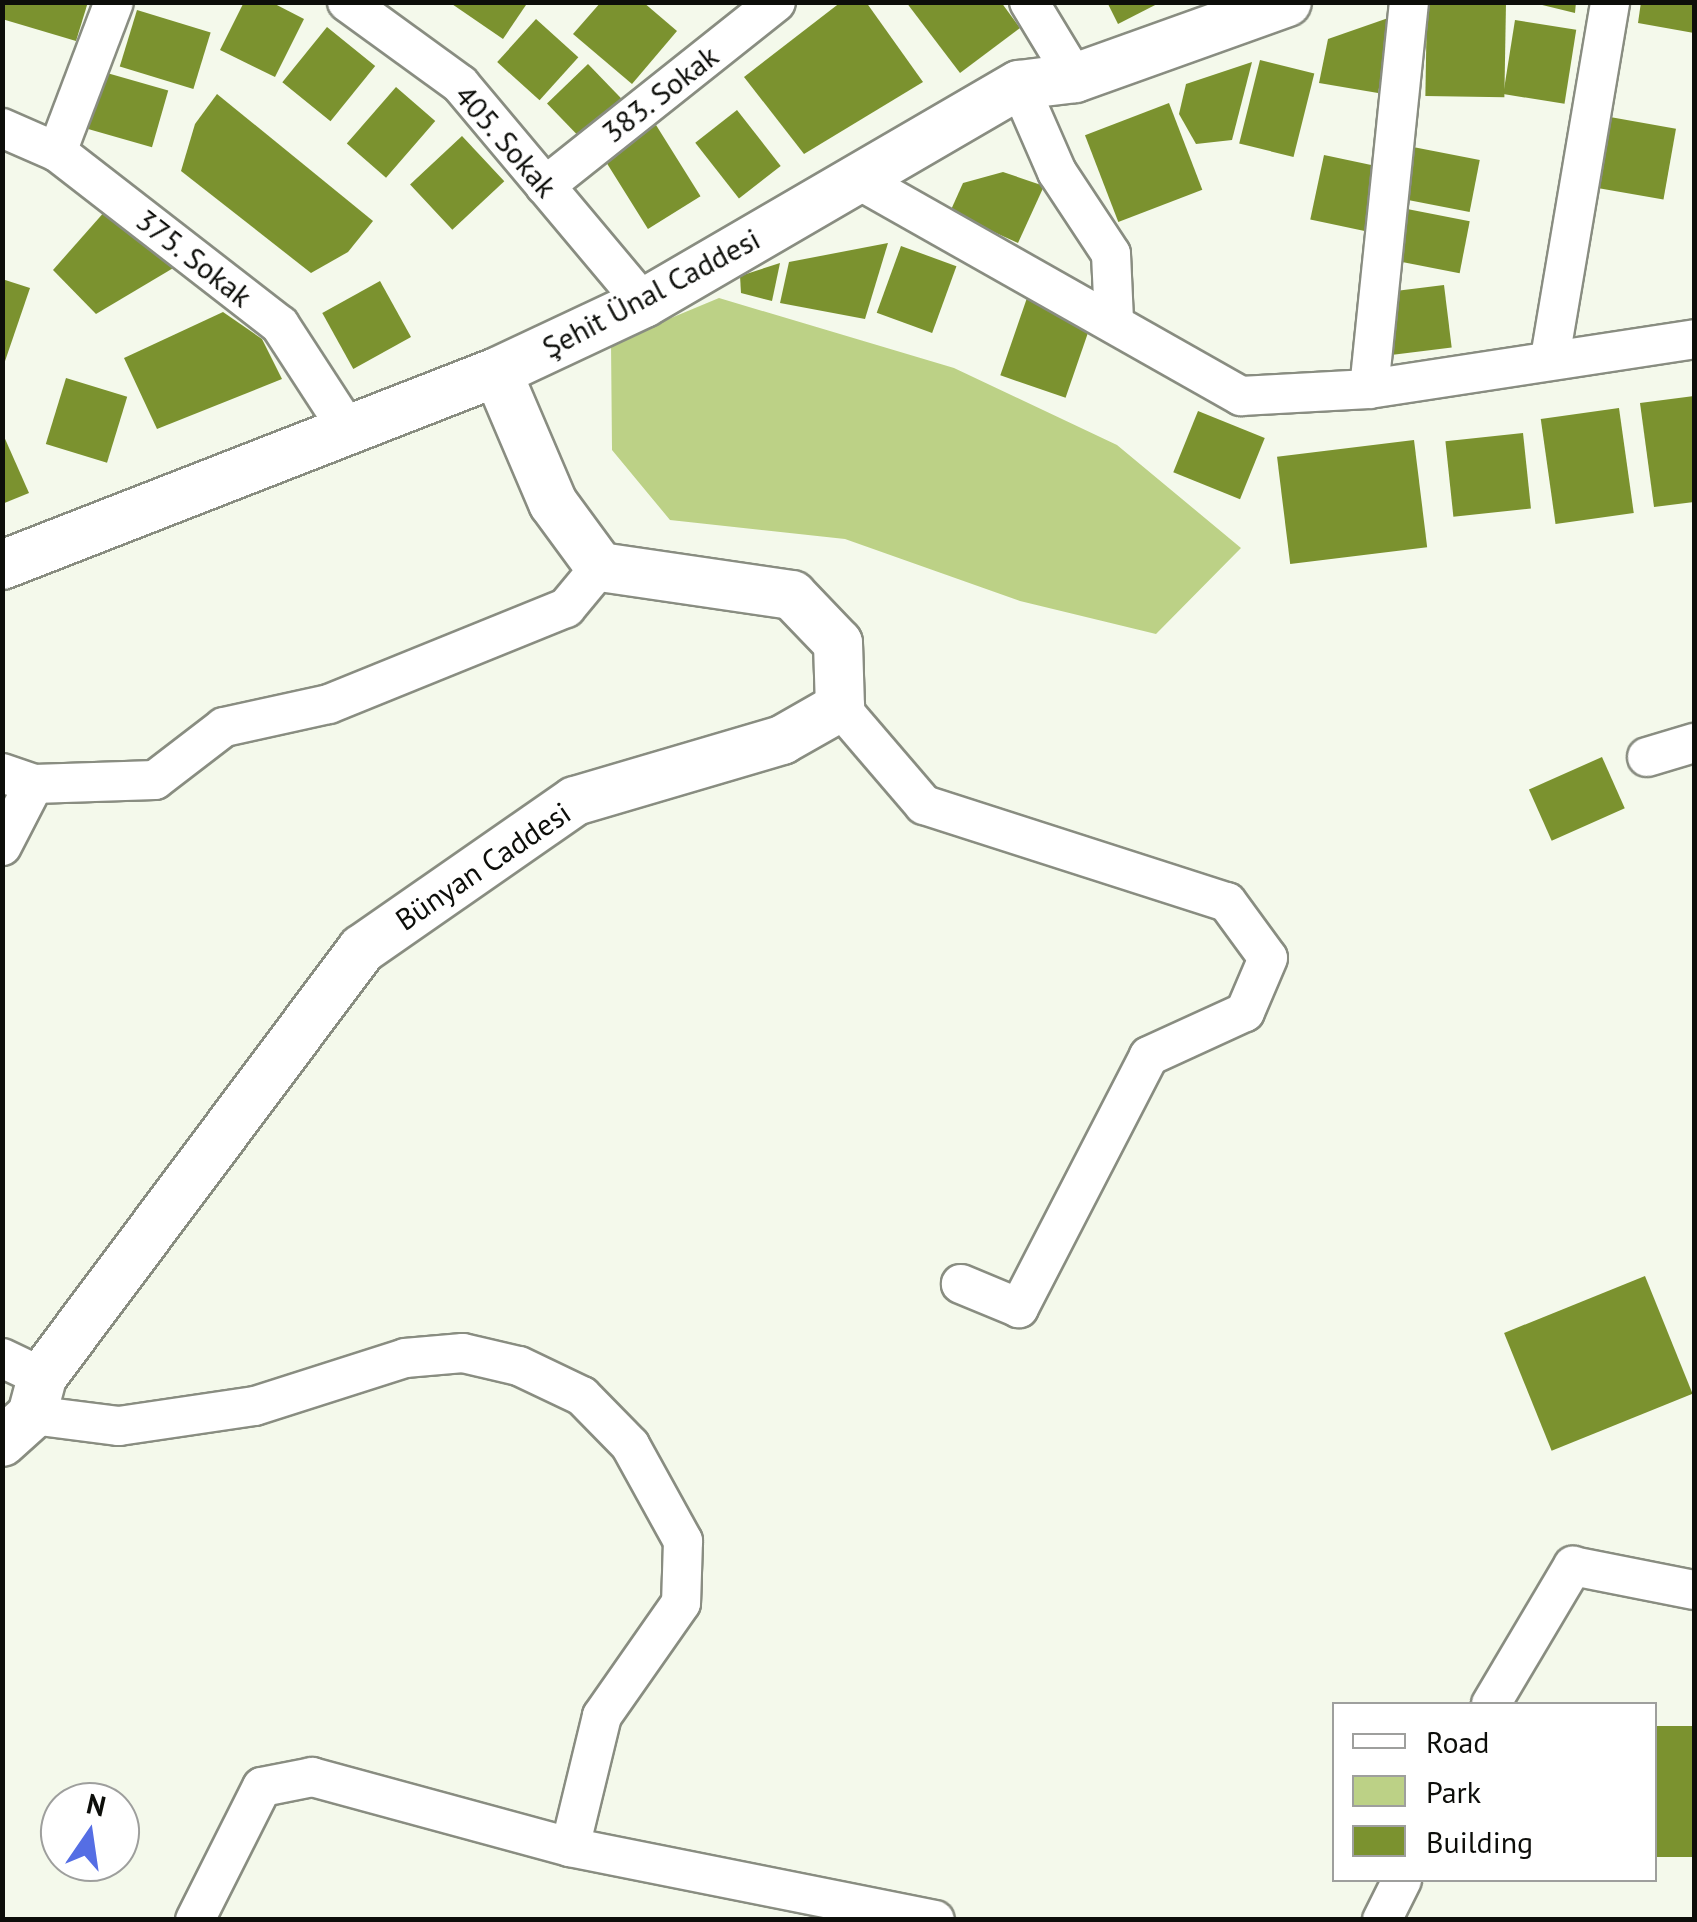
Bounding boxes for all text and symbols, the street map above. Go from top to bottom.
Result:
street label: 383. Sokak [594,37,726,151]
street label: 405. Sokak [447,77,565,205]
street label: 375. Sokak [128,201,260,315]
street label: Şehit Ünal Caddesi [536,221,766,365]
street label: Bünyan Caddesi [389,794,577,938]
legend [1332,1702,1657,1882]
text: Road [1426,1722,1490,1761]
text: Park [1426,1772,1481,1811]
north arrow [40,1782,140,1882]
text: N [83,1784,110,1824]
text: Building [1426,1822,1533,1861]

